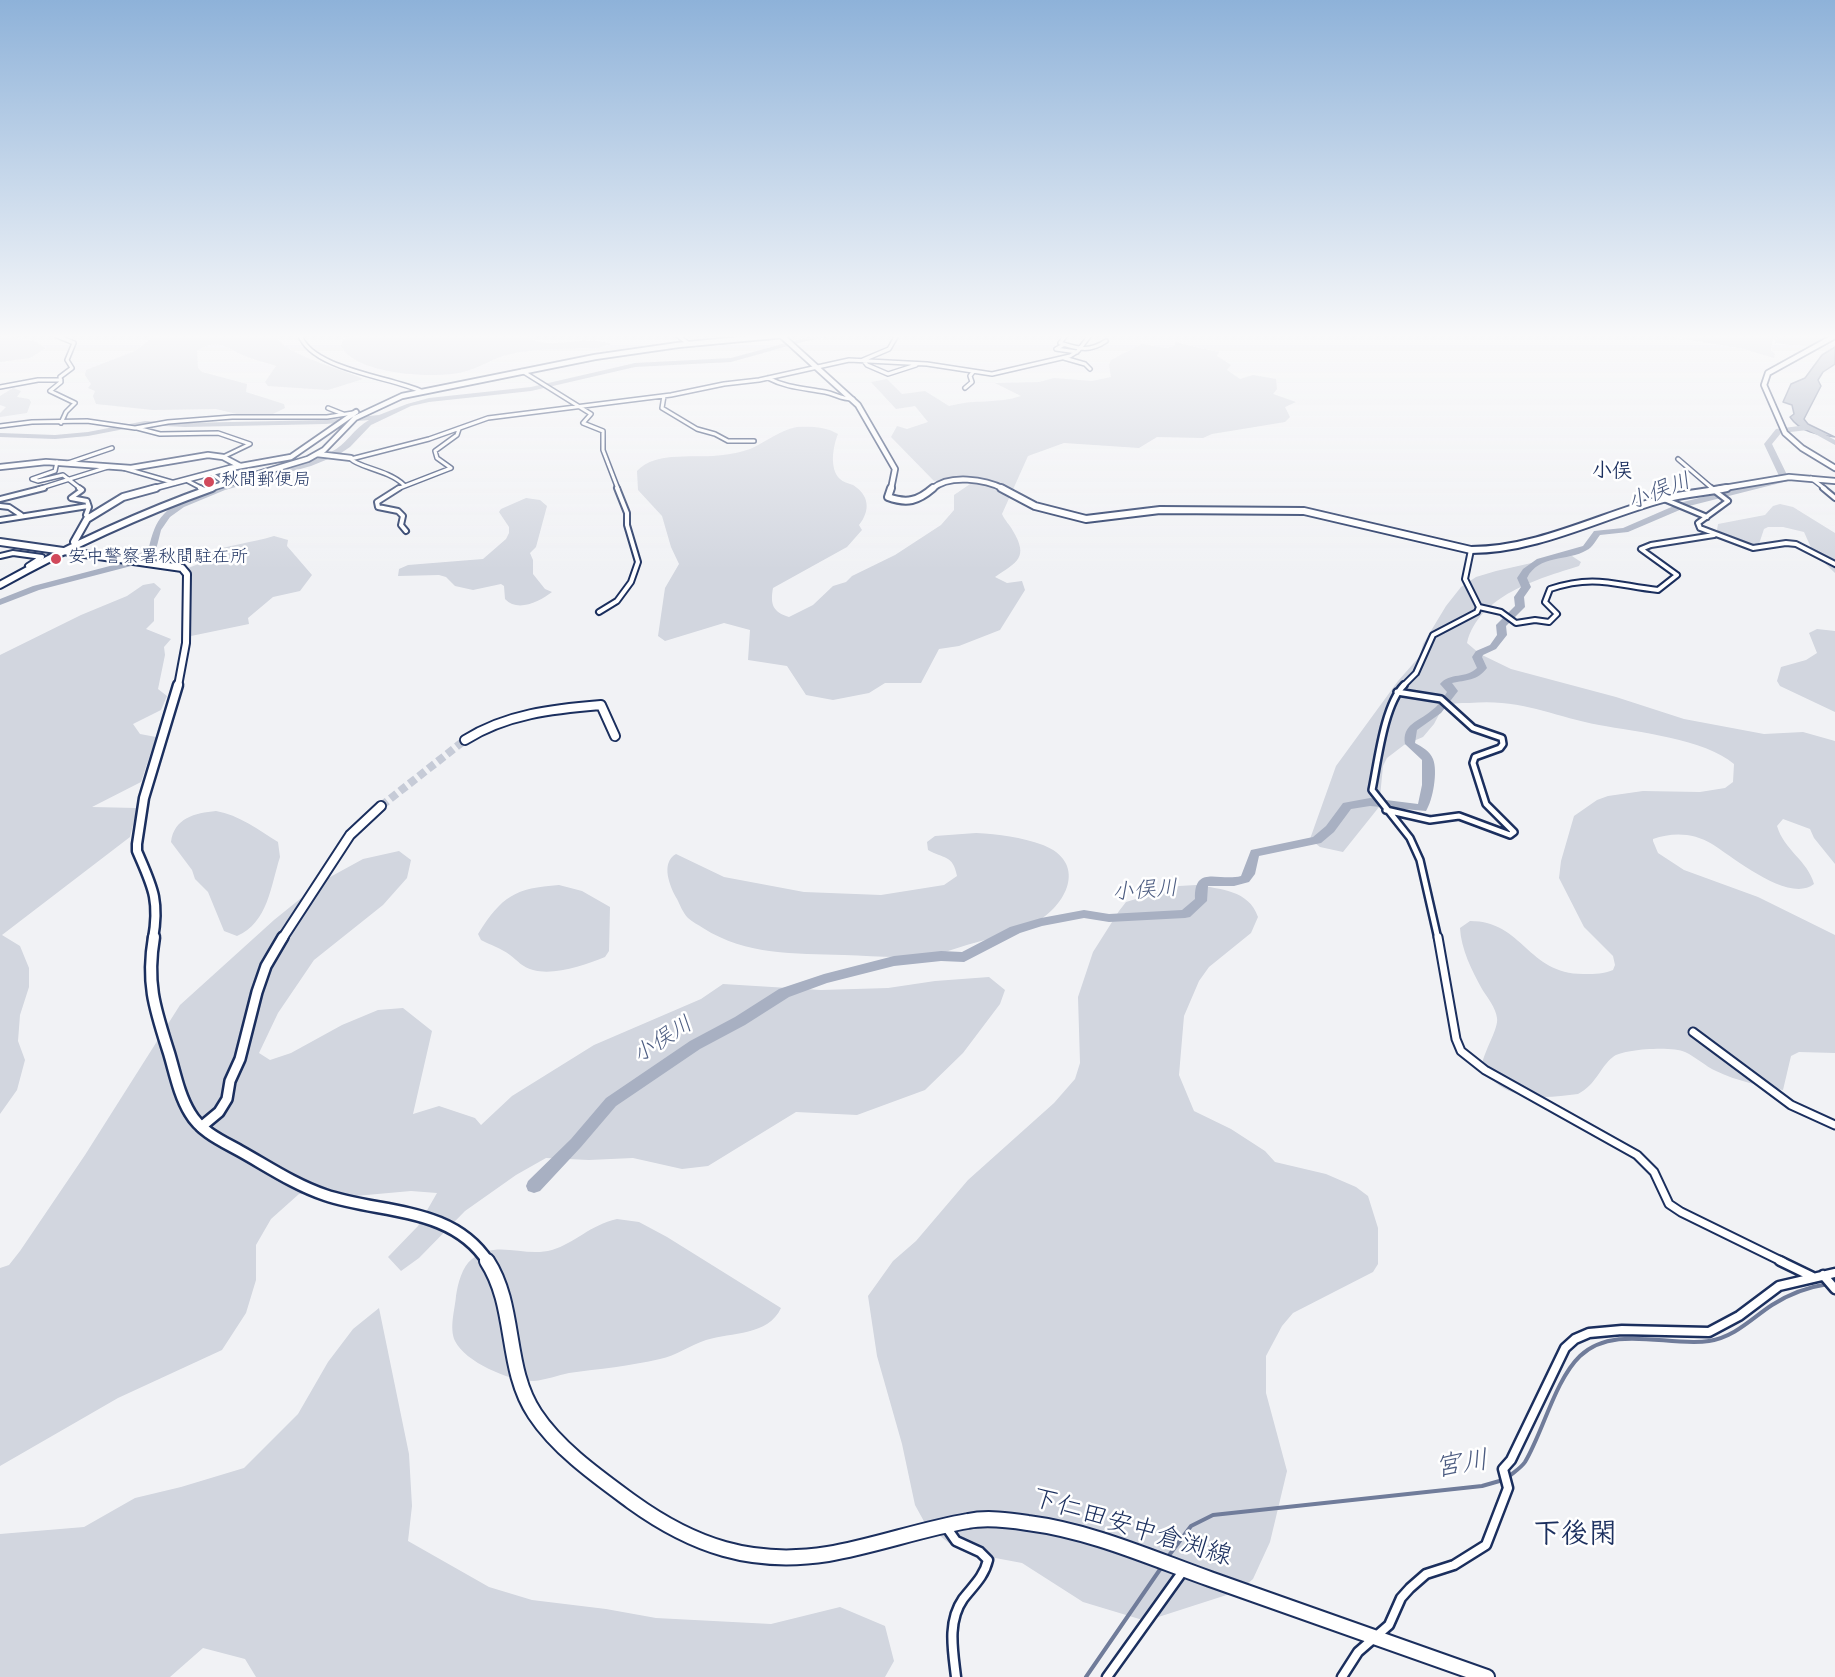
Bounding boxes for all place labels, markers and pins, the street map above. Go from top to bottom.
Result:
place label: 秋間郵便局 [221,471,311,493]
marker: 秋間郵便局 [202,475,216,489]
place label: 安中警察署秋間駐在所 [68,548,248,570]
marker: 安中警察署秋間駐在所 [49,552,63,566]

